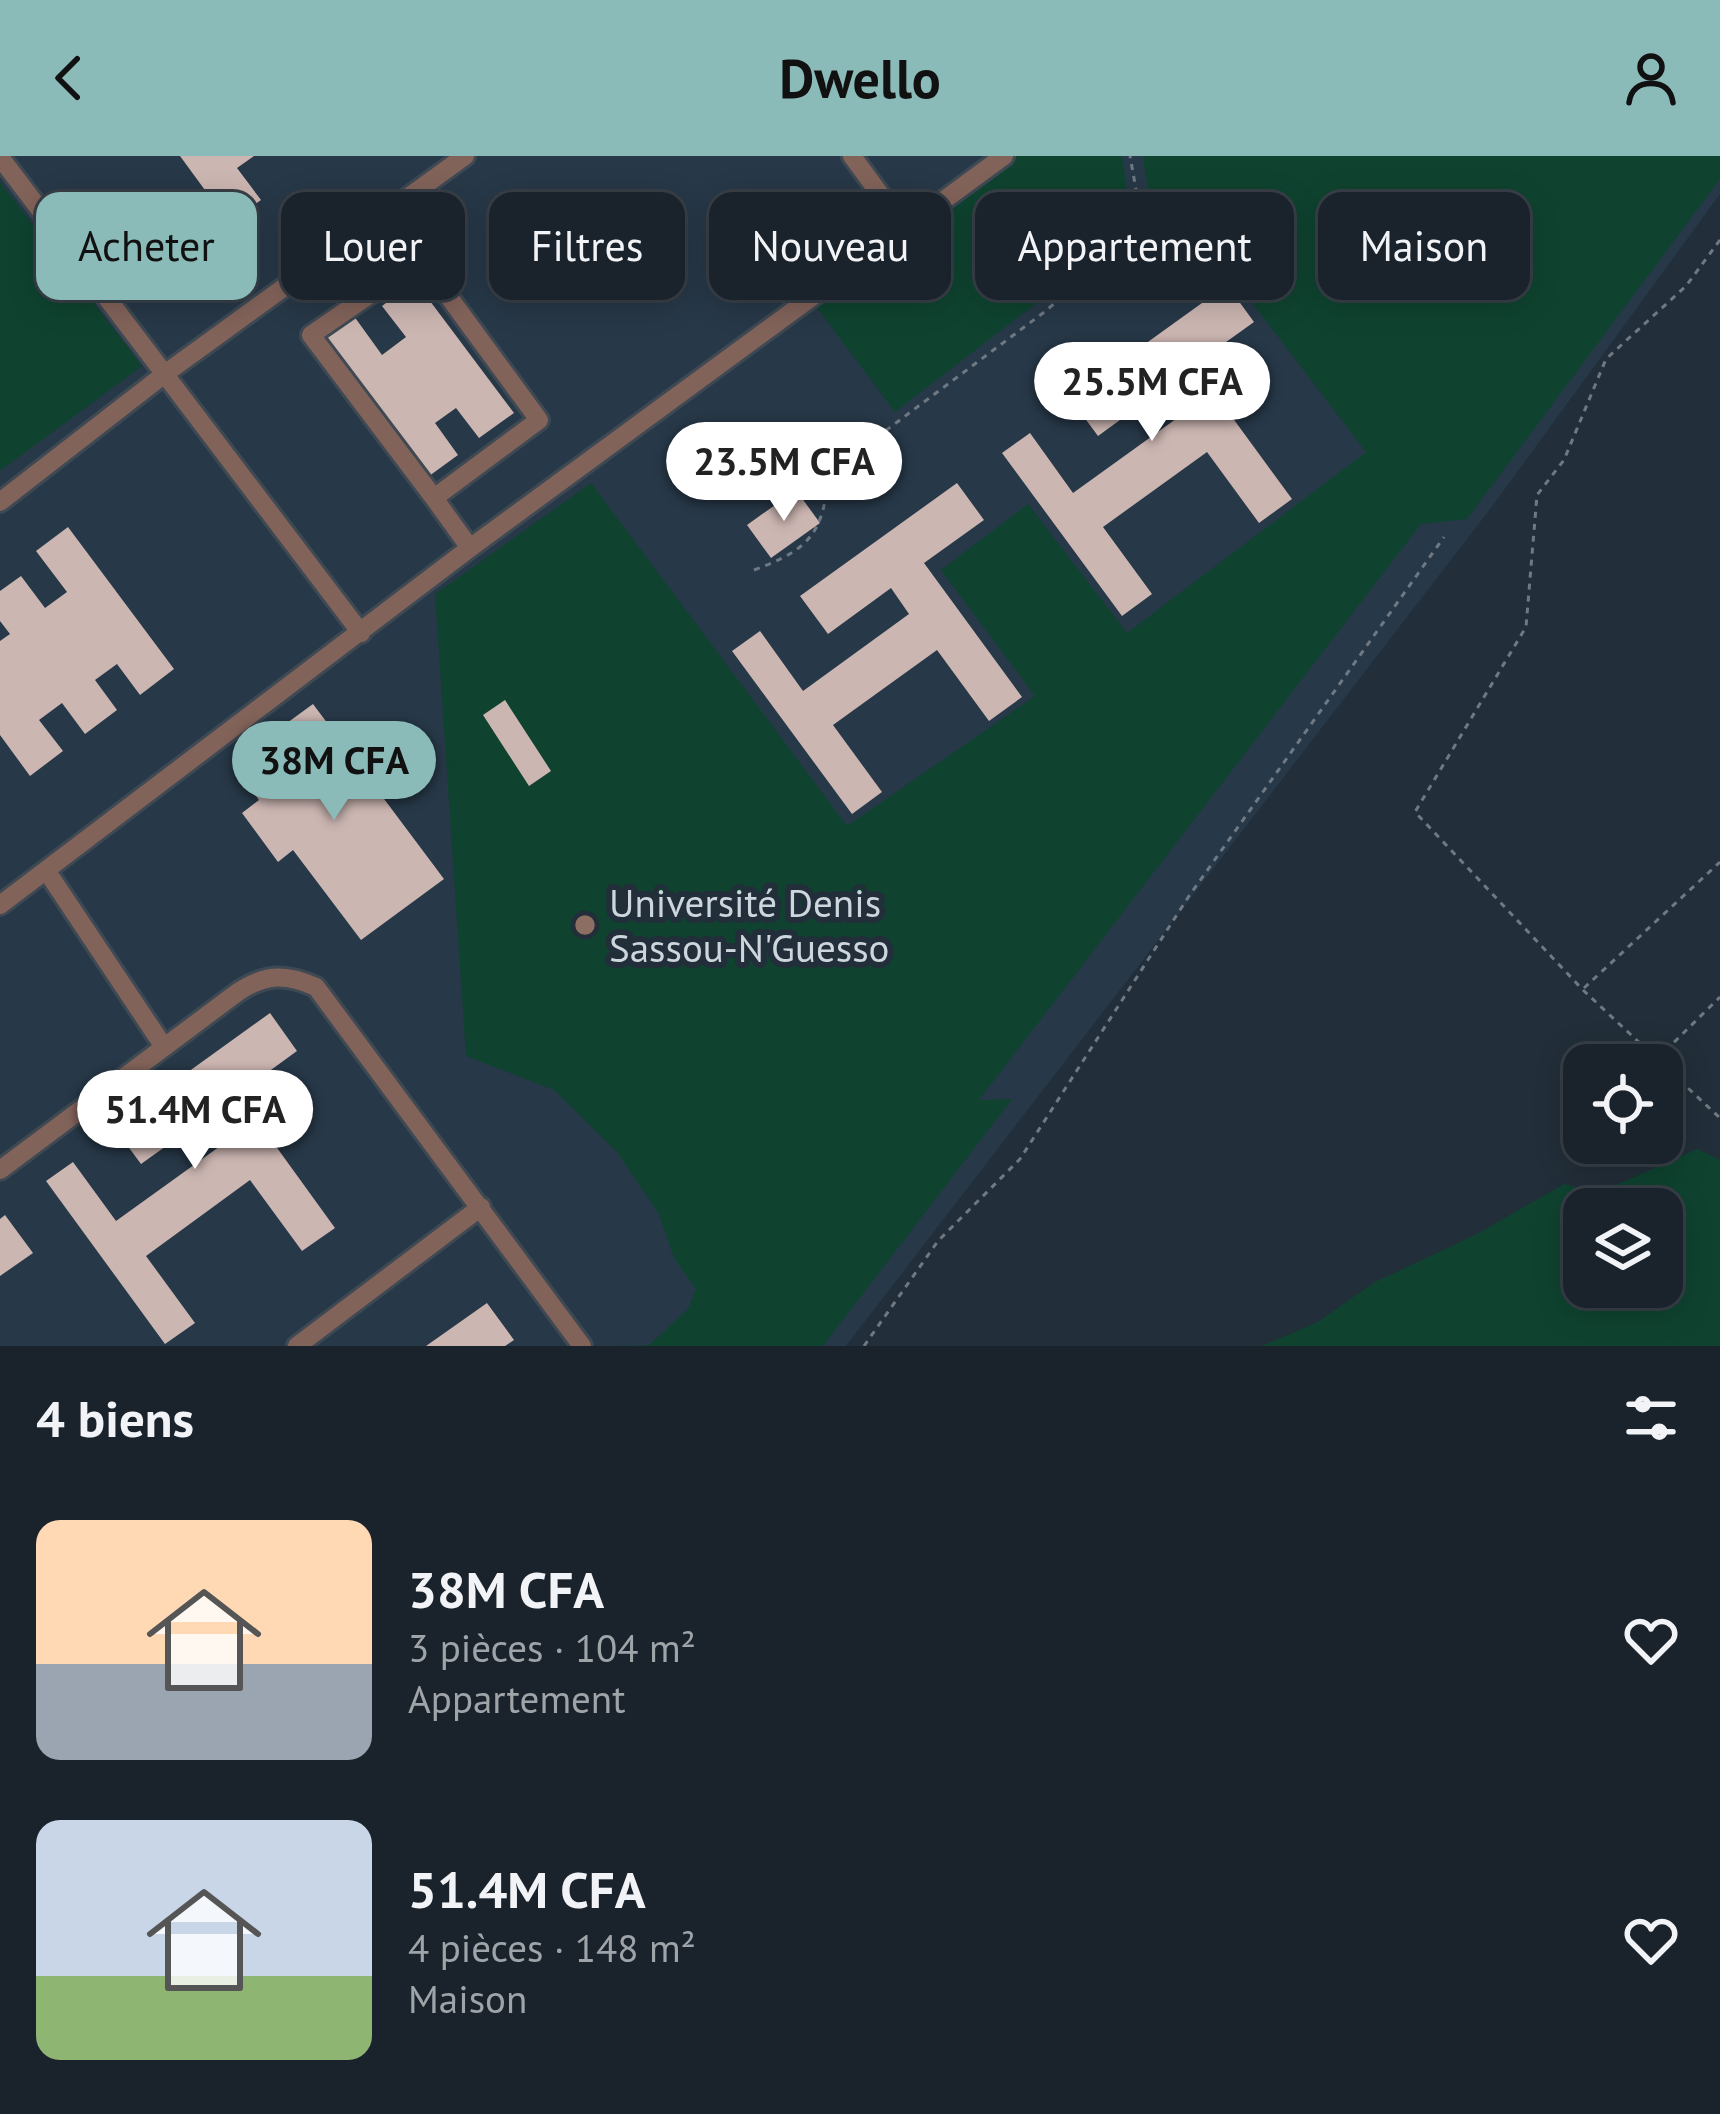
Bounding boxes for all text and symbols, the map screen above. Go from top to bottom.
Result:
text: Dwello [779,43,941,113]
icon: back [36,45,102,111]
icon: person [1618,45,1684,111]
chip: Acheter [36,192,257,300]
chip: Louer [281,192,465,300]
chip: Filtres [489,192,685,300]
chip: Nouveau [709,192,951,300]
chip: Appartement [975,192,1294,300]
chip: Maison [1318,192,1530,300]
pin: 25.5M CFA [1015,342,1289,444]
text: 25.5M CFA [1061,355,1243,406]
pin: 23.5M CFA [647,422,921,524]
text: 23.5M CFA [693,435,875,486]
pin: 38M CFA [223,721,445,823]
text: 38M CFA [259,734,409,785]
place label: Université Denis Sassou-N'Guesso [609,877,890,973]
marker: Université Denis Sassou-N'Guesso [572,912,598,938]
map controls [1563,1044,1683,1308]
button: locate [1563,1044,1683,1164]
pin: 51.4M CFA [58,1070,332,1172]
text: 51.4M CFA [104,1083,286,1134]
button: layers [1563,1188,1683,1308]
text: 4 biens [36,1385,194,1451]
icon: filters [1618,1385,1684,1451]
text: 38M CFA [408,1556,604,1622]
icon: home [132,1568,276,1712]
icon: heart [1618,1607,1684,1673]
text: 3 pièces · 104 m² [408,1622,696,1673]
text: Appartement [408,1673,625,1724]
text: 51.4M CFA [408,1856,646,1922]
icon: home [132,1868,276,2012]
icon: heart [1618,1907,1684,1973]
text: 4 pièces · 148 m² [408,1922,696,1973]
text: Maison [408,1973,527,2024]

